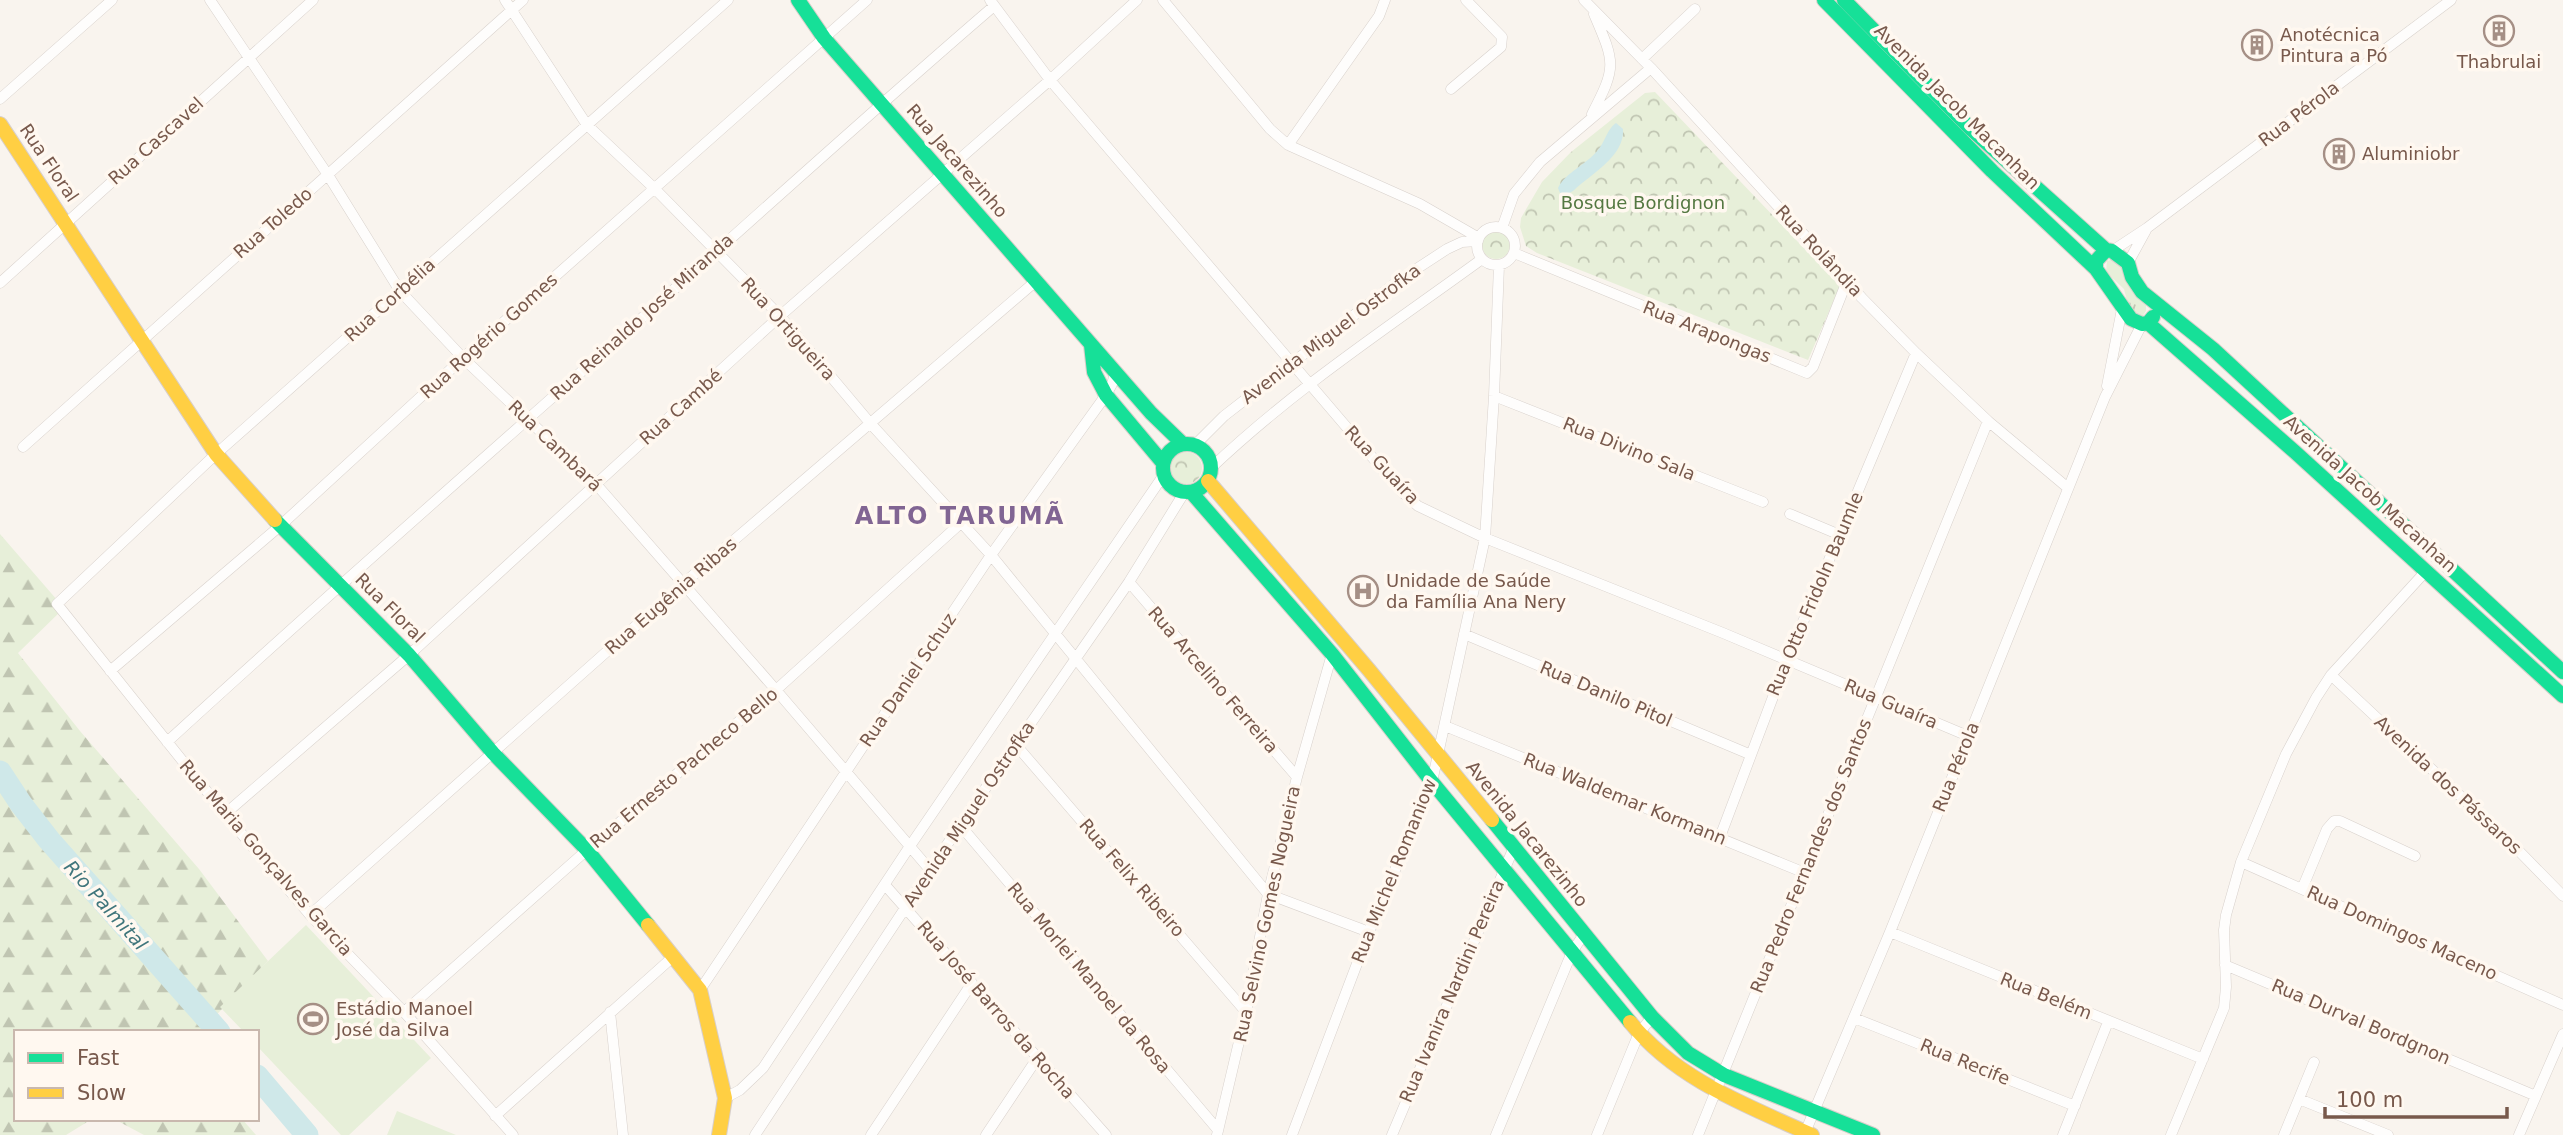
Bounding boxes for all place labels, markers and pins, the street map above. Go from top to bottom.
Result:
building icon: Thabrulai [2482,14,2516,48]
place label: Anotécnica Pintura a Pó [2280,24,2387,66]
building icon: Anotécnica Pintura a Pó [2240,28,2274,62]
place label: Thabrulai [2456,51,2541,72]
building icon: Aluminiobr [2322,137,2356,171]
place label: Aluminiobr [2362,143,2460,164]
place label: Unidade de Saúde da Família Ana Nery [1386,570,1567,612]
hospital icon: Unidade de Saúde da Família Ana Nery [1346,574,1380,608]
place label: Estádio Manoel José da Silva [335,998,473,1040]
sports icon: Estádio Manoel José da Silva [296,1002,330,1036]

